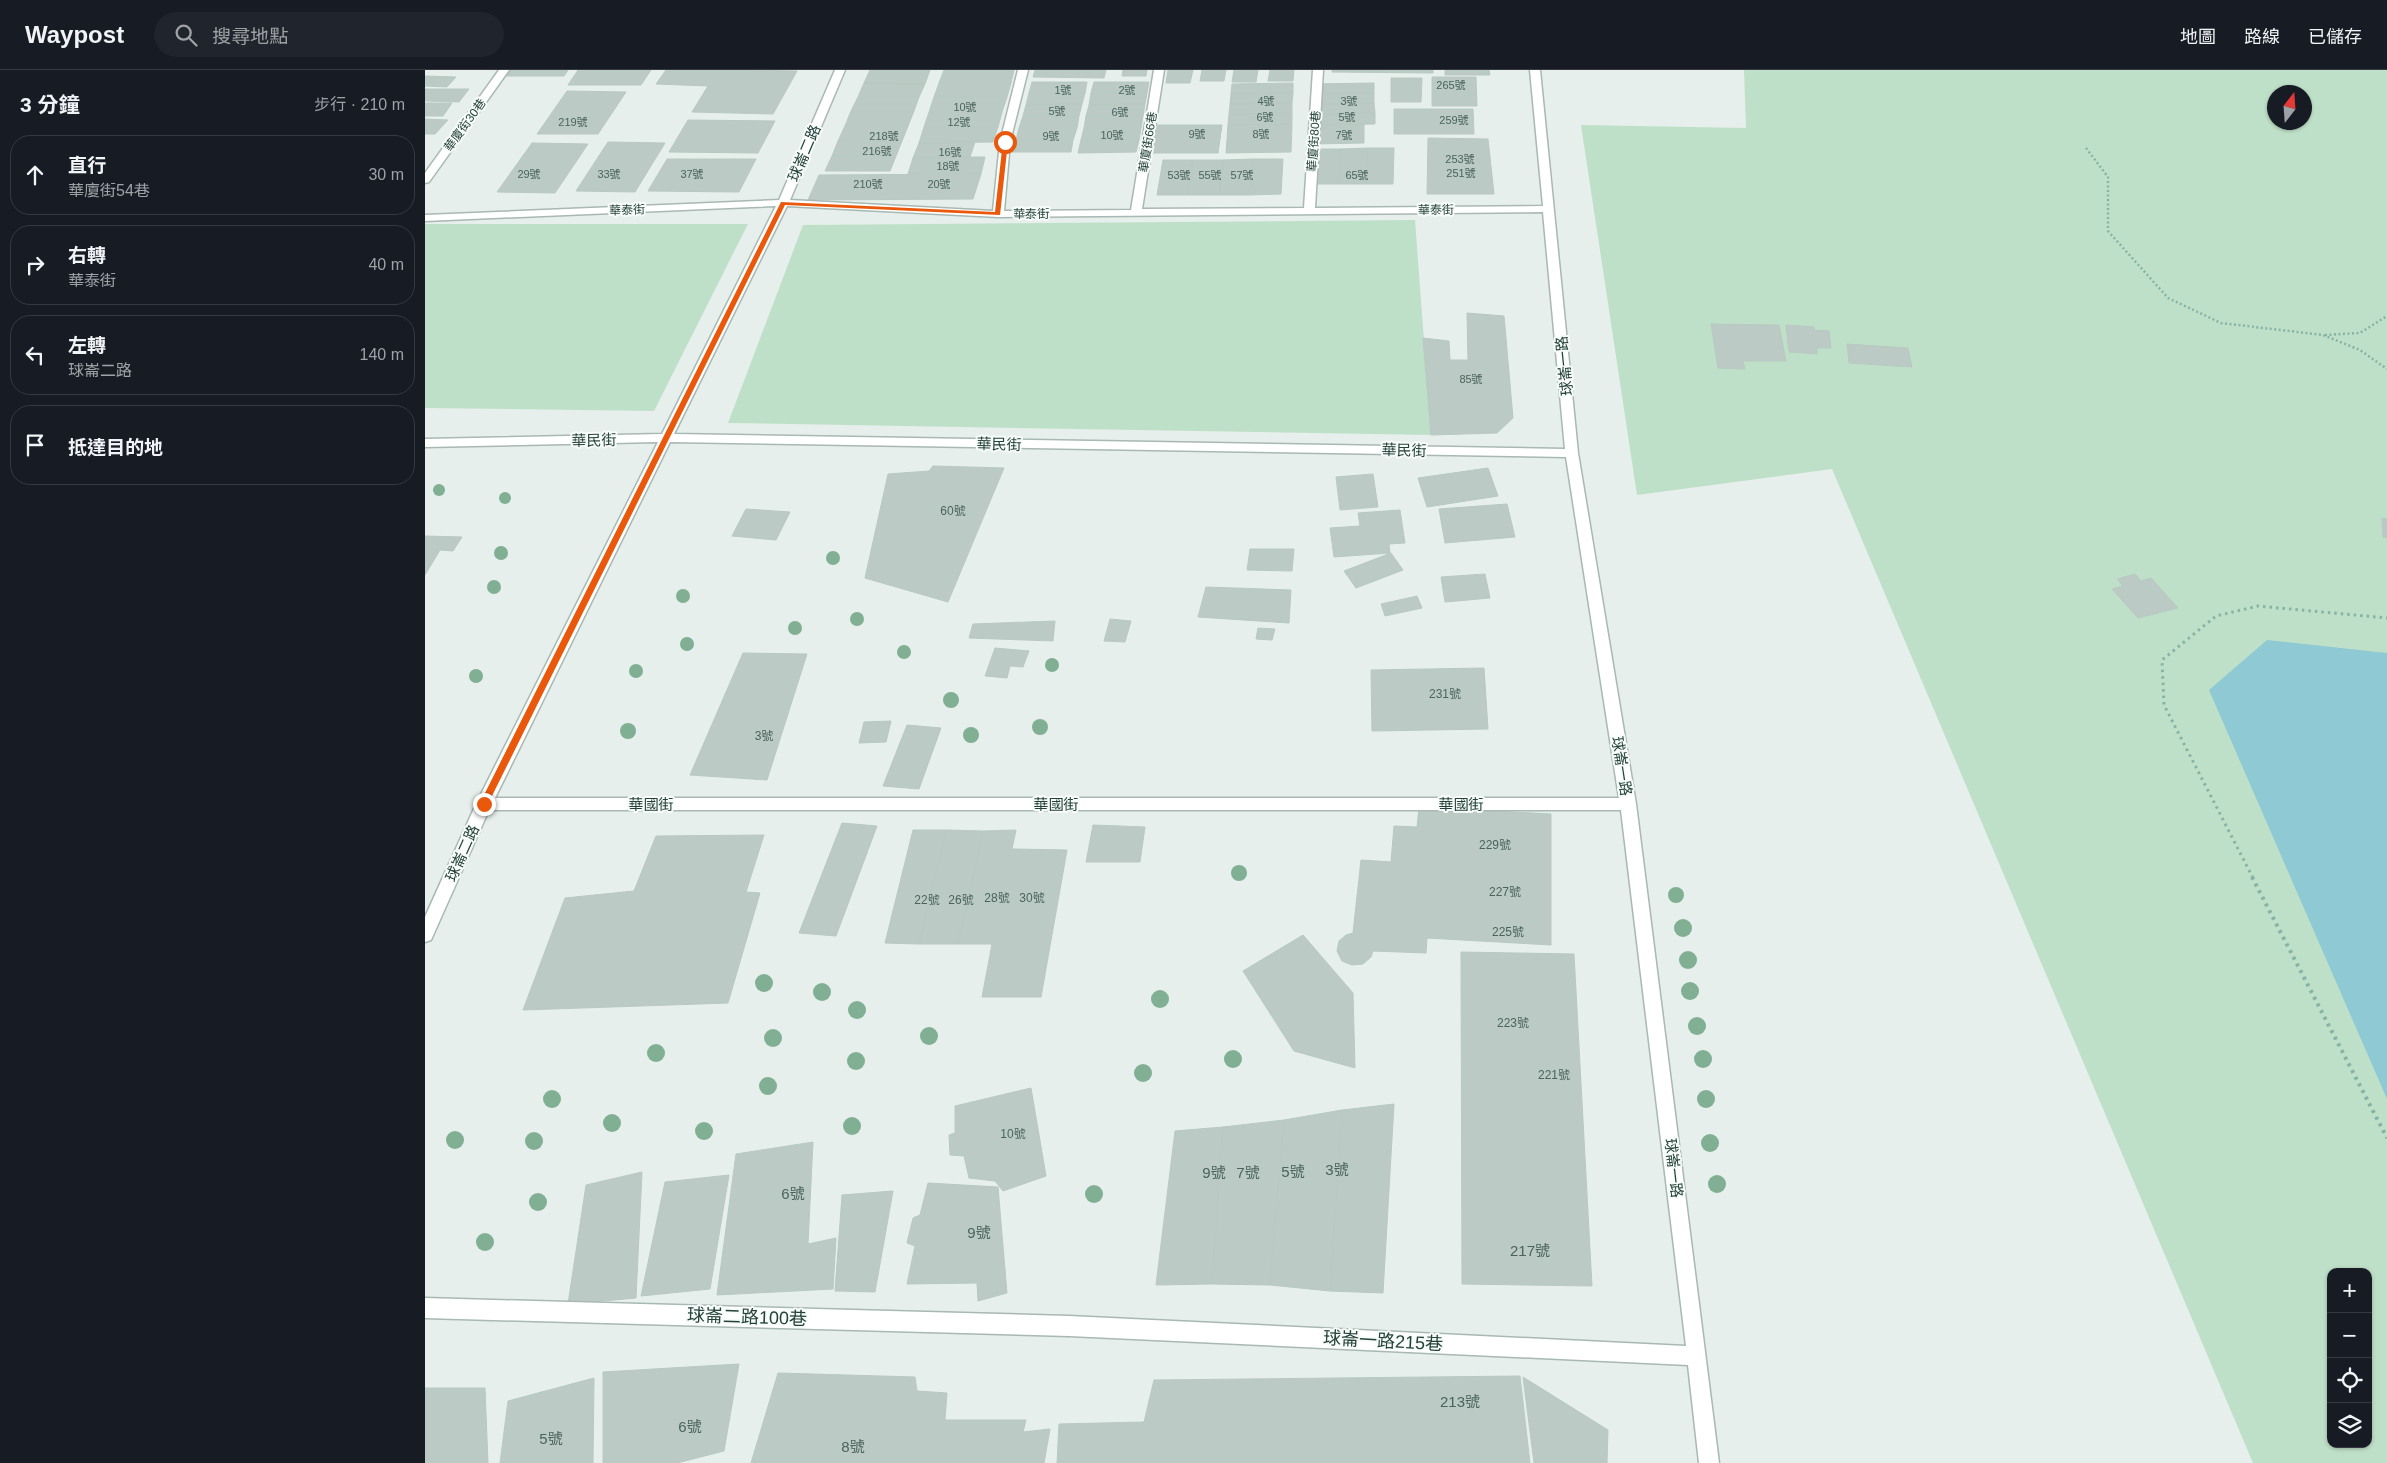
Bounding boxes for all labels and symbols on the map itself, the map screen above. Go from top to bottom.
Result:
house number: 265號 [1436,79,1466,91]
house number: 1號 [1054,84,1072,96]
house number: 2號 [1118,84,1136,96]
north arrow [2267,85,2312,130]
house number: 4號 [1257,95,1275,107]
house number: 3號 [1340,95,1358,107]
street label: 華廈街30巷 [441,96,489,154]
house number: 10號 [953,101,977,113]
house number: 5號 [1048,105,1066,117]
house number: 6號 [1111,106,1129,118]
street label: 華廈街80巷 [1305,110,1323,172]
street label: 華廈街66巷 [1136,111,1160,173]
house number: 6號 [1256,111,1274,123]
house number: 5號 [1338,111,1356,123]
house number: 259號 [1439,114,1469,126]
house number: 219號 [558,116,588,128]
house number: 12號 [947,116,971,128]
street label: 球崙二路 [784,122,824,184]
house number: 9號 [1188,128,1206,140]
house number: 8號 [1252,128,1270,140]
house number: 10號 [1100,129,1124,141]
house number: 7號 [1335,129,1353,141]
house number: 218號 [869,130,899,142]
house number: 9號 [1042,130,1060,142]
route start [994,131,1017,154]
house number: 216號 [862,145,892,157]
house number: 16號 [938,146,962,158]
house number: 253號 [1445,153,1475,165]
house number: 18號 [936,160,960,172]
house number: 251號 [1446,167,1476,179]
house number: 29號 [517,168,541,180]
house number: 33號 [597,168,621,180]
house number: 37號 [680,168,704,180]
house number: 53號 [1167,169,1191,181]
house number: 55號 [1198,169,1222,181]
house number: 57號 [1230,169,1254,181]
house number: 65號 [1345,169,1369,181]
house number: 210號 [853,178,883,190]
house number: 20號 [927,178,951,190]
street label: 華泰街 [609,202,645,218]
street label: 華泰街 [1418,203,1454,217]
street label: 華泰街 [1013,207,1049,221]
street label: 球崙一路 [1552,335,1576,397]
house number: 85號 [1459,373,1483,385]
street label: 華民街 [571,431,617,449]
street label: 華民街 [976,435,1022,453]
street label: 華民街 [1381,441,1427,459]
house number: 60號 [940,504,966,518]
house number: 231號 [1429,687,1461,701]
house number: 3號 [755,729,773,743]
street label: 球崙一路 [1609,735,1635,797]
route end [473,793,496,816]
street label: 華國街 [628,796,674,813]
street label: 華國街 [1033,796,1079,813]
street label: 華國街 [1438,796,1484,813]
street label: 球崙二路 [442,822,482,884]
house number: 229號 [1479,838,1511,852]
house number: 227號 [1489,885,1521,899]
house number: 28號 [984,891,1010,905]
house number: 30號 [1019,891,1045,905]
house number: 22號 [914,893,940,907]
house number: 26號 [948,893,974,907]
house number: 225號 [1492,925,1524,939]
house number: 223號 [1497,1016,1529,1030]
house number: 221號 [1538,1068,1570,1082]
house number: 10號 [1000,1127,1026,1141]
street label: 球崙一路 [1662,1137,1686,1199]
house number: 3號 [1325,1161,1349,1178]
house number: 5號 [1281,1163,1305,1180]
house number: 9號 [1202,1164,1226,1181]
house number: 7號 [1236,1164,1260,1181]
house number: 6號 [781,1185,805,1202]
house number: 9號 [967,1224,991,1241]
house number: 217號 [1510,1242,1550,1259]
street label: 球崙二路100巷 [687,1305,807,1329]
street label: 球崙一路215巷 [1323,1328,1443,1354]
house number: 213號 [1440,1393,1480,1410]
house number: 6號 [678,1418,702,1435]
house number: 5號 [539,1430,563,1447]
house number: 8號 [841,1438,865,1455]

